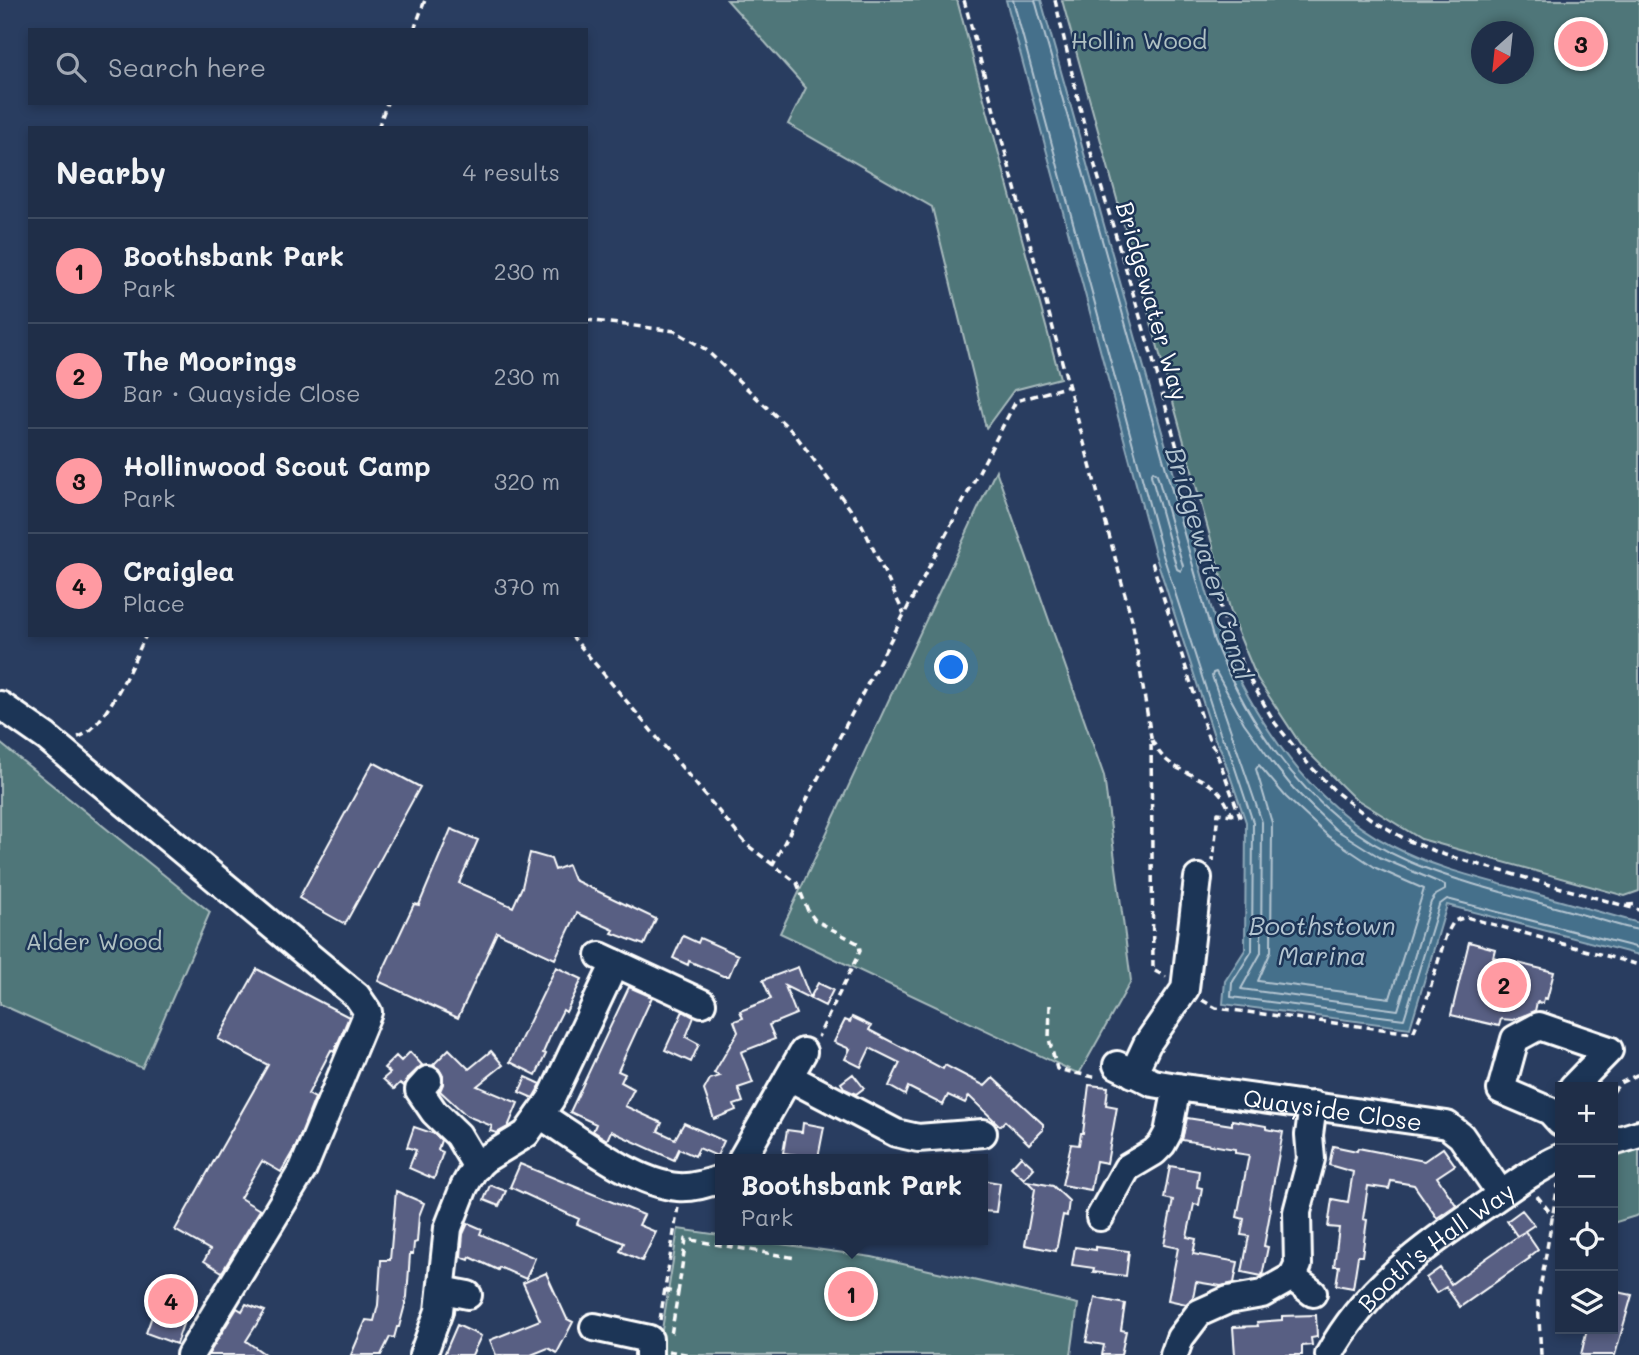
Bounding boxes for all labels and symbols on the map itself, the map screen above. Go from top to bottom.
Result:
pin: 3 [1558,18,1604,70]
north arrow [1471,21,1534,84]
park label: Hollin Wood [1071,24,1207,55]
street label: Bridgewater Way [1110,198,1196,404]
water label: Bridgewater Canal [1158,442,1262,684]
your location [934,650,968,684]
water label: Boothstown Marina [1248,908,1396,972]
park label: Alder Wood [25,925,163,956]
pin: 2 [1481,959,1527,1011]
street label: Quayside Close [1242,1081,1424,1137]
street label: Booth's Hall Way [1350,1175,1520,1318]
pin: 1 [828,1268,874,1320]
pin: 4 [148,1275,194,1327]

